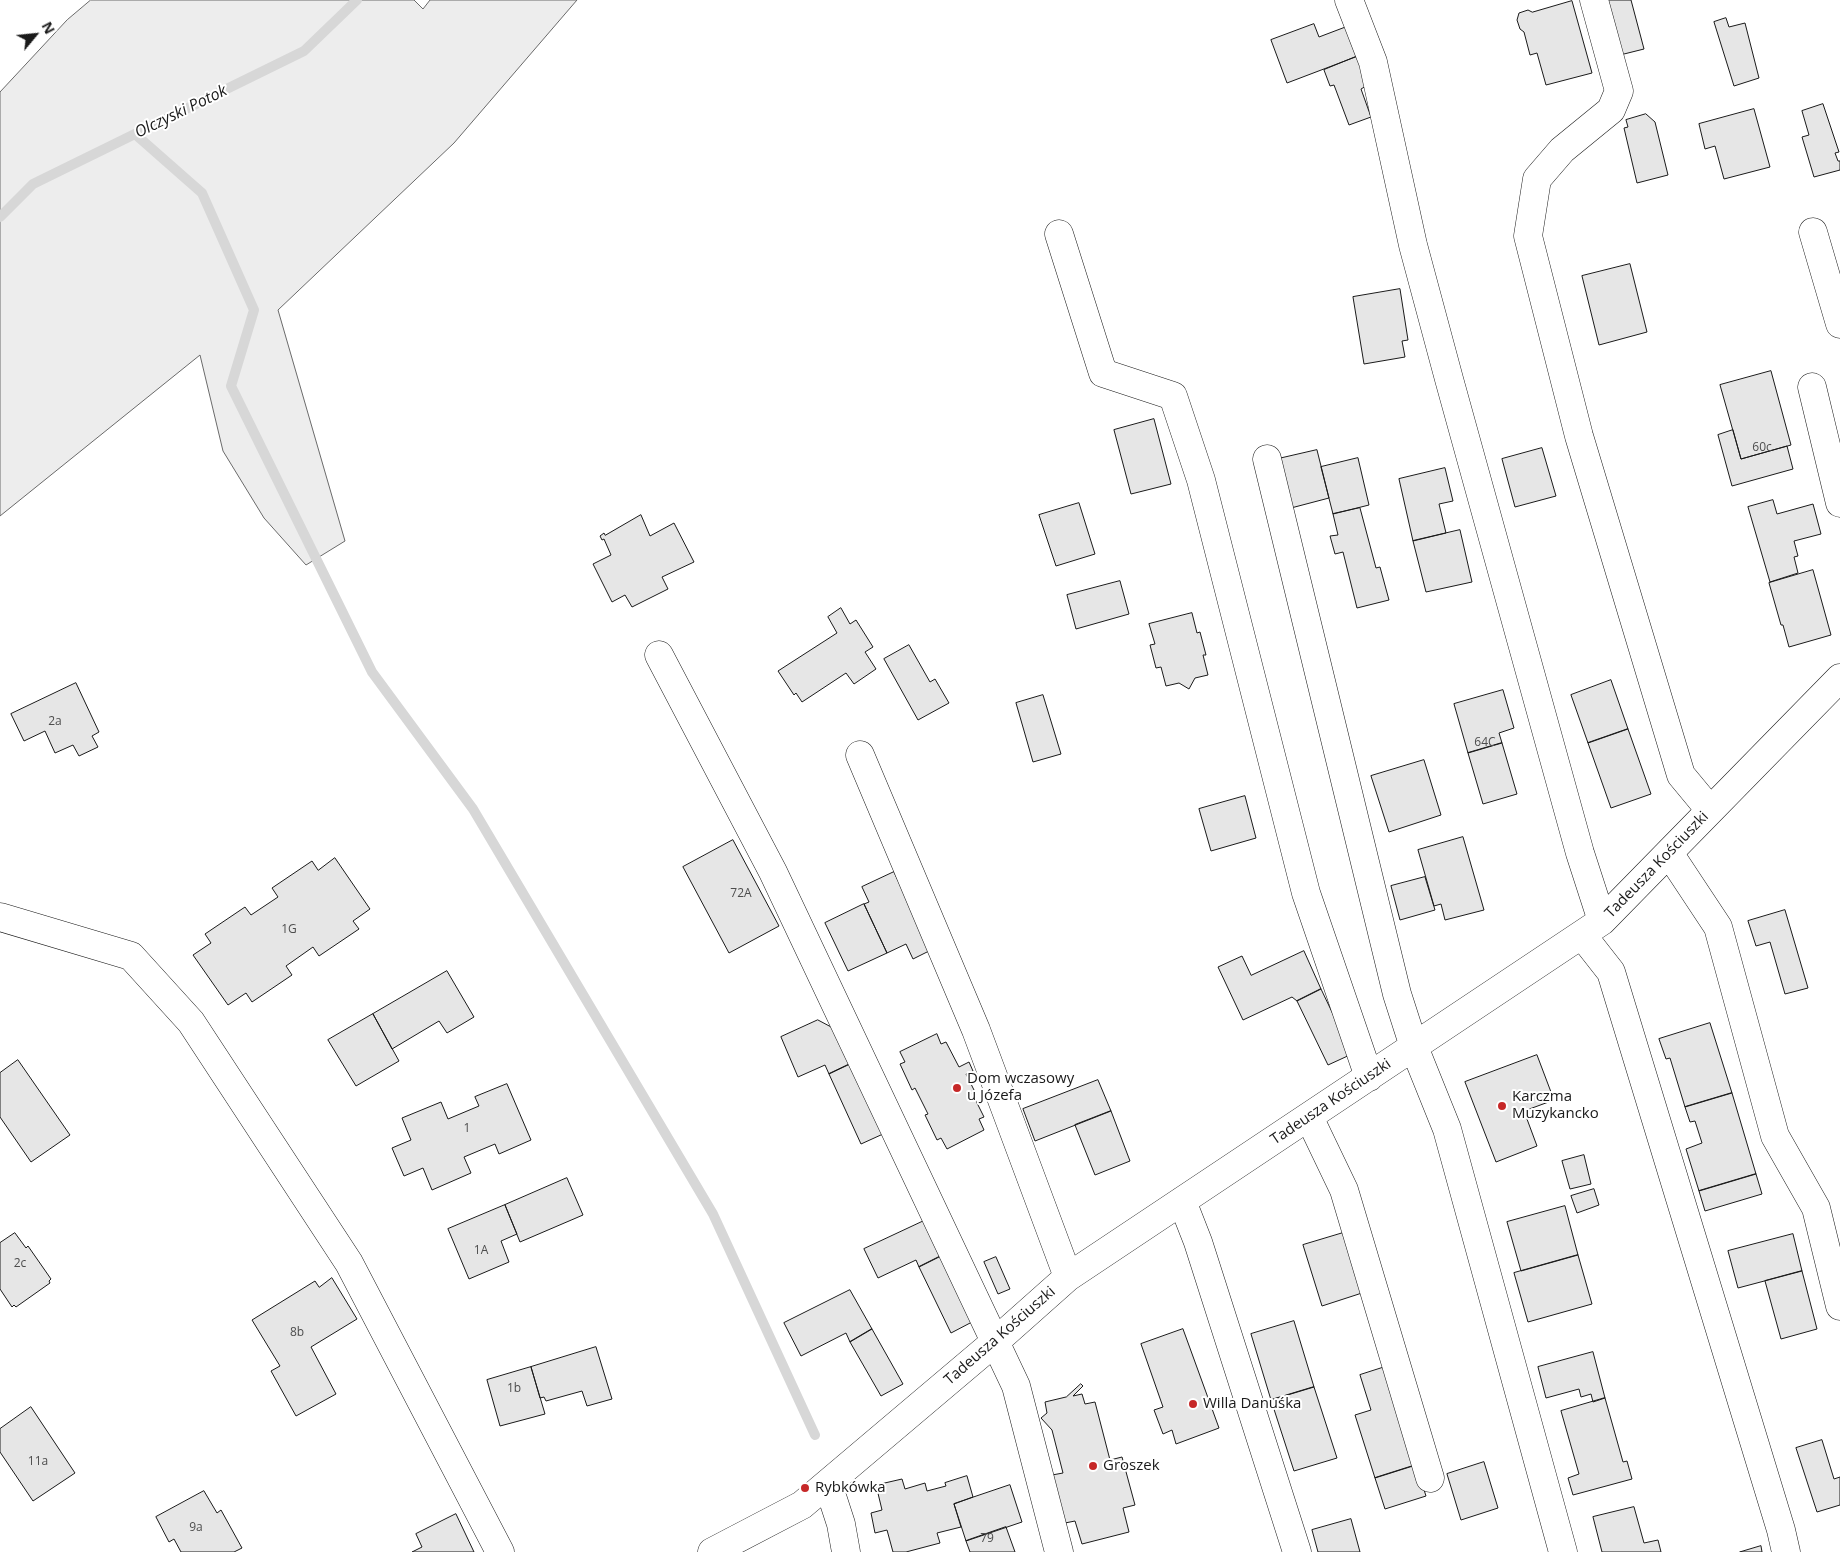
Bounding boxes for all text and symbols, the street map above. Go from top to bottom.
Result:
north arrow [10,10,60,60]
text: N [38,18,60,37]
water label: Olczyski Potok [132,81,230,143]
house number: 60c [1752,441,1772,455]
house number: 2a [48,715,62,729]
house number: 64C [1474,736,1496,750]
street label: Tadeusza Kościuszki [1601,808,1713,922]
house number: 72A [730,887,752,901]
house number: 1G [281,923,297,937]
street label: Tadeusza Kościuszki [1267,1055,1395,1149]
place label: Dom wczasowy u Józefa [967,1070,1074,1105]
marker: Dom wczasowy u Józefa [951,1082,963,1094]
place label: Karczma Muzykancko [1512,1088,1599,1123]
marker: Karczma Muzykancko [1496,1100,1508,1112]
house number: 1 [464,1122,470,1136]
house number: 1A [474,1244,488,1258]
house number: 2c [14,1257,26,1271]
street label: Tadeusza Kościuszki [941,1283,1059,1389]
house number: 8b [290,1326,304,1340]
house number: 1b [507,1382,521,1396]
place label: Willa Danuśka [1203,1395,1301,1413]
marker: Willa Danuśka [1187,1398,1199,1410]
house number: 11a [28,1455,48,1469]
place label: Groszek [1103,1457,1160,1475]
marker: Groszek [1087,1460,1099,1472]
place label: Rybkówka [815,1479,886,1497]
marker: Rybkówka [799,1482,811,1494]
house number: 9a [189,1521,203,1535]
house number: 79 [980,1532,994,1546]

